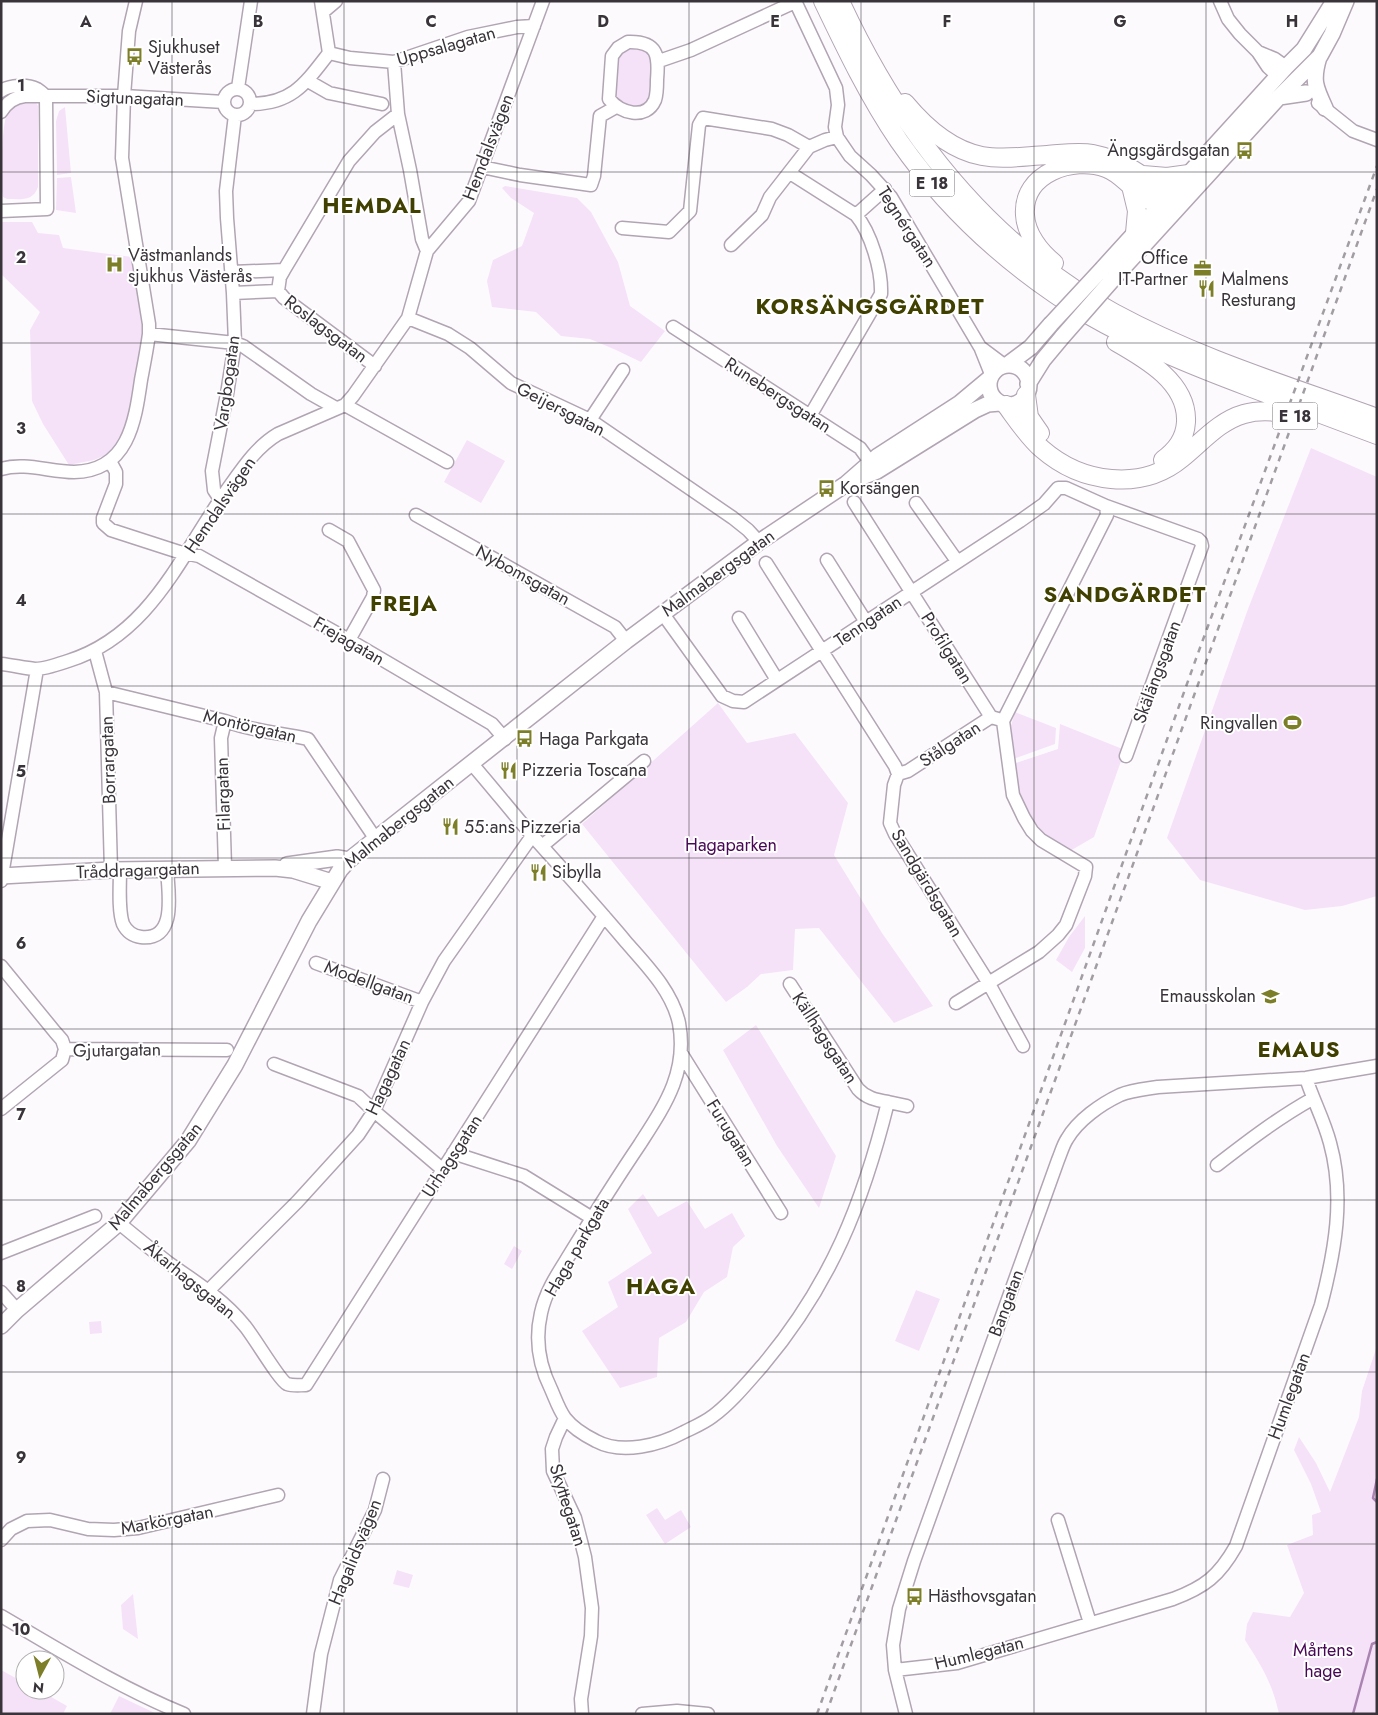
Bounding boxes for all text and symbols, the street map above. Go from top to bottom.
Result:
text: A [79,10,92,33]
text: B [253,10,263,33]
text: C [425,10,437,33]
text: D [597,10,609,33]
text: E [770,10,780,33]
text: F [943,10,951,33]
text: G [1113,10,1127,33]
text: H [1286,10,1298,33]
street label: Uppsalagatan [393,19,499,73]
place label: Sjukhuset Västerås [148,34,220,81]
bus stop icon: Sjukhuset Västerås [124,47,144,67]
text: 1 [17,74,25,97]
street label: Sigtunagatan [86,83,184,113]
street label: Hemdalsvägen [456,90,520,204]
place label: Ängsgärdsgatan [1107,137,1230,163]
bus stop icon: Ängsgärdsgatan [1234,140,1254,160]
road number: E 18 [910,170,954,197]
street label: Tegnérgatan [871,181,943,273]
district label: HEMDAL [322,189,422,221]
place label: Västmanlands sjukhus Västerås [128,242,252,289]
place label: Office IT-Partner [1118,245,1189,292]
text: 2 [16,246,26,269]
hospital icon: Västmanlands sjukhus Västerås [104,255,124,275]
office icon: Office IT-Partner [1192,258,1212,278]
place label: Malmens Resturang [1221,266,1296,313]
restaurant icon: Malmens Resturang [1197,279,1217,299]
street label: Roslagsgatan [279,289,373,369]
district label: KORSÄNGSGÄRDET [755,290,985,322]
street label: Vargbogatan [207,333,247,433]
street label: Runebergsgatan [720,351,836,439]
street label: Geijersgatan [512,376,610,442]
road number: E 18 [1272,402,1318,430]
text: 3 [16,417,26,440]
street label: Hemdalsvägen [178,451,262,559]
place label: Korsängen [840,475,920,501]
bus stop icon: Korsängen [816,478,836,498]
street label: Malmabergsgatan [656,523,780,623]
street label: Nybomsgatan [471,538,575,612]
district label: SANDGÄRDET [1044,578,1206,610]
district label: FREJA [370,587,438,619]
text: 4 [15,589,27,612]
street label: Tenngatan [829,589,907,653]
street label: Profilgatan [915,607,979,689]
street label: Frejagatan [309,610,389,672]
street label: Skälängsgatan [1126,617,1188,727]
street label: Montörgatan [201,703,299,749]
place label: Ringvallen [1200,710,1278,736]
sports icon: Ringvallen [1282,713,1302,733]
street label: Stålgatan [914,714,986,774]
street label: Borrargatan [93,716,123,804]
place label: Haga Parkgata [539,726,649,752]
bus stop icon: Haga Parkgata [515,729,535,749]
street label: Filargatan [209,757,237,831]
place label: Pizzeria Toscana [522,757,647,783]
text: 5 [16,760,26,783]
restaurant icon: Pizzeria Toscana [498,760,518,780]
street label: Malmabergsgatan [339,770,459,874]
place label: 55:ans Pizzeria [464,814,581,840]
restaurant icon: 55:ans Pizzeria [440,817,460,837]
street label: Sandgärdsgatan [884,824,970,942]
park label: Hagaparken [685,832,777,858]
street label: Tråddragargatan [76,855,200,885]
place label: Sibylla [552,859,601,885]
restaurant icon: Sibylla [528,862,548,882]
text: 6 [16,932,26,955]
street label: Modellgatan [321,954,417,1010]
place label: Emausskolan [1160,983,1256,1009]
school or university icon: Emausskolan [1260,986,1280,1006]
street label: Källhagsgatan [786,987,864,1089]
district label: EMAUS [1257,1033,1341,1065]
street label: Hagagatan [359,1034,417,1120]
street label: Gjutargatan [73,1036,161,1064]
street label: Furugatan [700,1094,762,1172]
text: 7 [16,1103,26,1126]
street label: Urhagsgatan [415,1109,489,1203]
street label: Malmabergsgatan [102,1116,208,1236]
street label: Haga parkgata [538,1193,616,1301]
street label: Åkarhagsgatan [138,1235,242,1325]
street label: Bangatan [982,1266,1030,1340]
district label: HAGA [626,1270,696,1302]
text: 8 [16,1275,26,1298]
street label: Humlegatan [1261,1349,1317,1443]
text: 9 [16,1446,26,1469]
street label: Skyttegatan [542,1460,594,1550]
street label: Hagalidsvägen [322,1495,388,1609]
street label: Markörgatan [118,1498,216,1542]
place label: Hästhovsgatan [928,1583,1037,1609]
bus stop icon: Hästhovsgatan [904,1586,924,1606]
text: 10 [12,1618,30,1641]
street label: Humlegatan [932,1629,1026,1677]
park label: Mårtens hage [1293,1637,1353,1684]
north arrow [15,1650,65,1700]
text: N [32,1677,45,1699]

